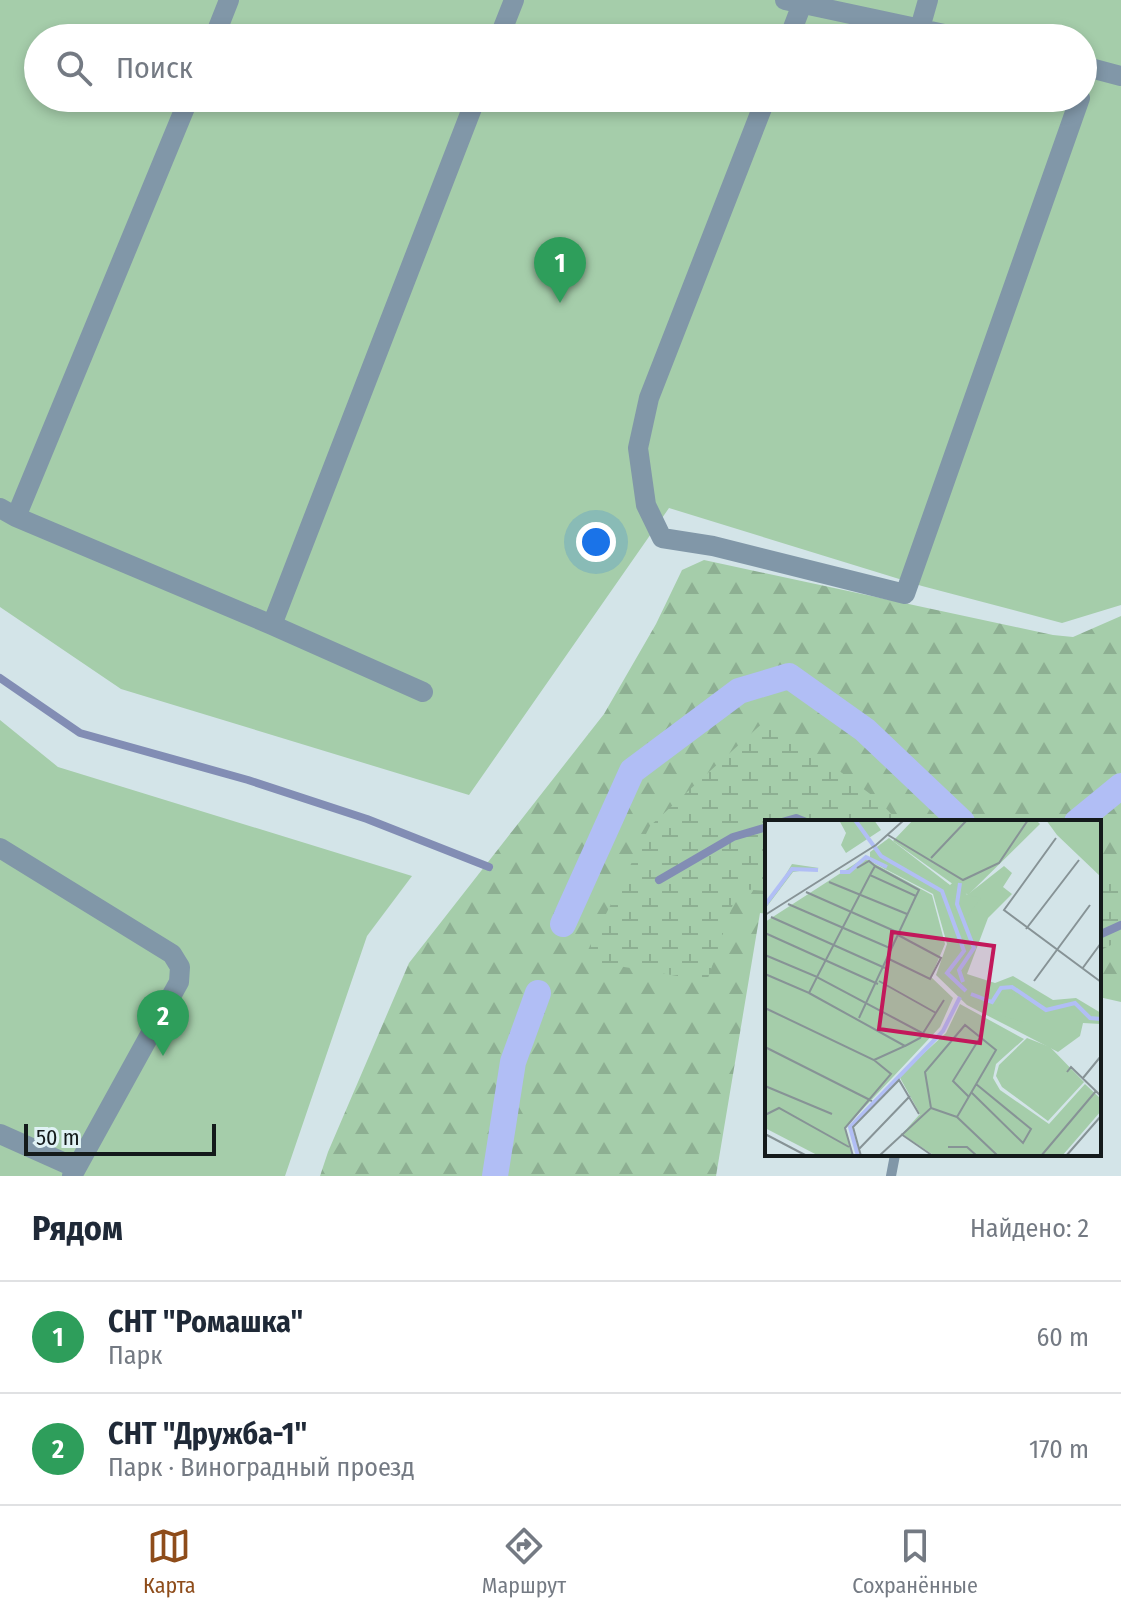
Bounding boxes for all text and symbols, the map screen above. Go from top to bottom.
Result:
search box [24,24,1097,112]
icon: search [52,46,96,90]
text: Поиск [116,50,193,86]
pin: 1 [534,237,586,303]
your location [576,522,616,562]
inset map [765,820,1101,1156]
pin: 2 [137,990,189,1056]
scale bar [24,1120,216,1156]
text: 50 m [36,1124,80,1151]
text: Рядом [32,1208,123,1249]
text: Найдено: 2 [970,1213,1089,1244]
text: СНТ "Ромашка" [108,1304,303,1340]
text: 1 [53,1322,64,1353]
text: 60 m [1036,1322,1089,1353]
text: Парк [108,1340,162,1371]
text: СНТ "Дружба-1" [108,1416,307,1452]
text: 2 [52,1434,64,1465]
text: 170 m [1029,1434,1089,1465]
text: Парк · Виноградный проезд [108,1452,415,1483]
tab: Карта [143,1524,196,1599]
tab: Маршрут [482,1524,566,1599]
tab: Сохранённые [852,1524,978,1599]

